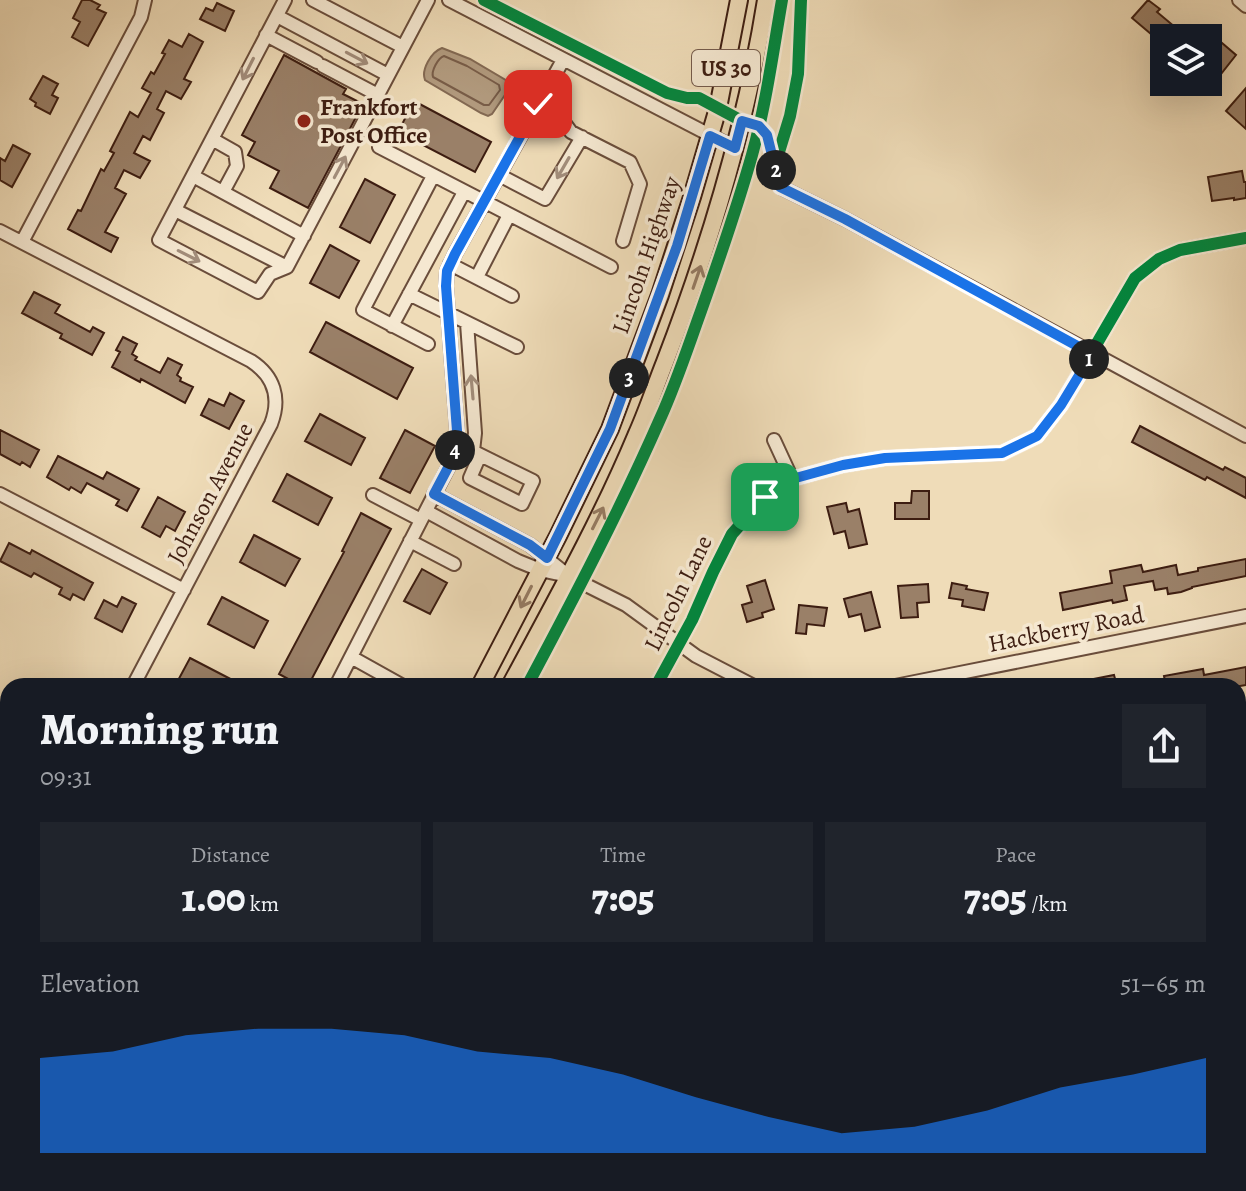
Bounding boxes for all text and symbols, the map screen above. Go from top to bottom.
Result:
map controls [1150,24,1222,96]
button: layers [1150,24,1222,96]
road number: US 30 [692,50,760,86]
one-way arrow [345,51,369,67]
one-way arrow [240,57,256,80]
pin [504,70,572,138]
icon: check [516,82,560,126]
place label: Frankfort Post Office [320,91,427,151]
marker: Frankfort Post Office [295,112,313,130]
pin: 2 [756,150,796,190]
one-way arrow [333,155,349,179]
text: 2 [771,155,781,185]
one-way arrow [555,156,571,179]
street label: Lincoln Highway [604,172,688,338]
one-way arrow [177,248,201,264]
one-way arrow [690,265,705,290]
pin: 1 [1069,339,1109,379]
text: 1 [1085,344,1093,374]
pin: 3 [609,358,649,398]
text: 3 [624,363,634,393]
one-way arrow [464,374,479,401]
street label: Johnson Avenue [159,417,261,569]
pin: 4 [435,430,475,470]
text: 4 [450,435,460,465]
pin [731,463,799,531]
icon: arrive [743,475,787,519]
one-way arrow [591,506,607,530]
street label: Lincoln Lane [636,530,720,656]
one-way arrow [518,585,534,609]
street label: Hackberry Road [985,598,1147,660]
text: Morning run [40,699,279,759]
button: share [1122,704,1206,788]
text: 09:31 [40,759,92,794]
text: Distance [191,840,270,870]
text: Time [600,840,646,870]
text: Pace [995,840,1036,870]
text: 1.00 [182,870,245,925]
text: 7:05 [591,870,655,925]
text: 7:05 [964,870,1027,925]
text: km [245,889,279,919]
text: /km [1027,889,1068,919]
text: Elevation [40,966,140,1001]
text: 51–65 m [1120,966,1206,1001]

